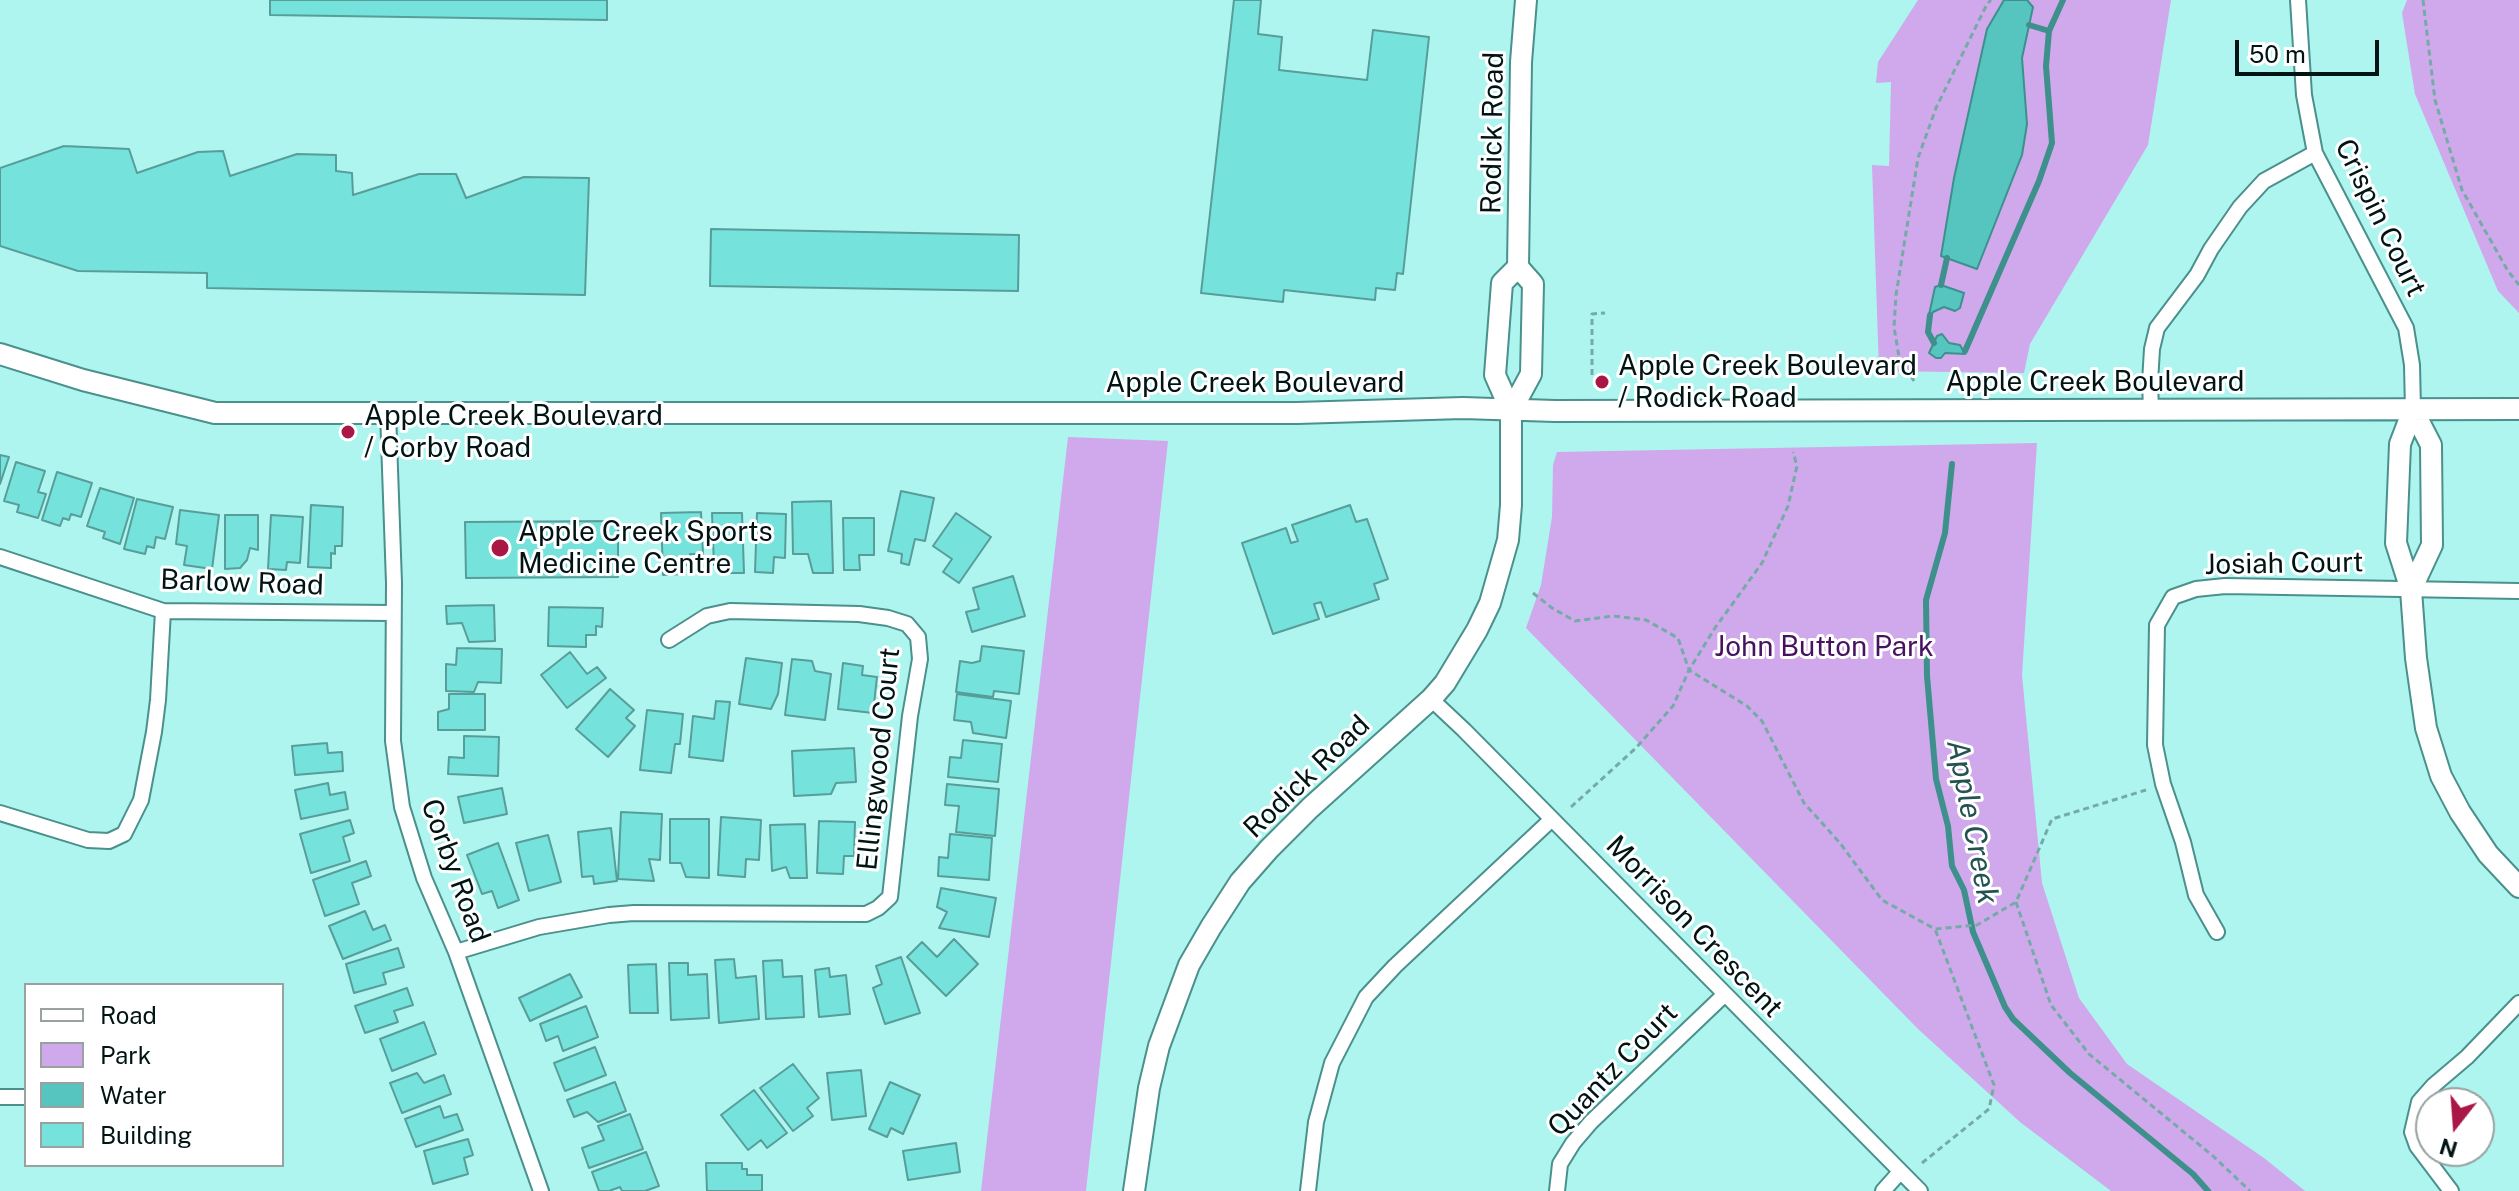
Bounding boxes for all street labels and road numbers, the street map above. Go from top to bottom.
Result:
street label: Rodick Road [1475,52,1511,214]
street label: Crispin Court [2327,134,2433,302]
street label: Apple Creek Boulevard [1945,365,2245,399]
street label: Apple Creek Boulevard [1105,366,1405,400]
street label: Josiah Court [2204,546,2364,582]
street label: Barlow Road [160,563,324,603]
street label: Ellingwood Court [851,646,907,872]
street label: Rodick Road [1237,709,1377,845]
street label: Corby Road [413,794,497,948]
street label: Morrison Crescent [1599,829,1789,1025]
street label: Quantz Court [1541,996,1685,1144]

